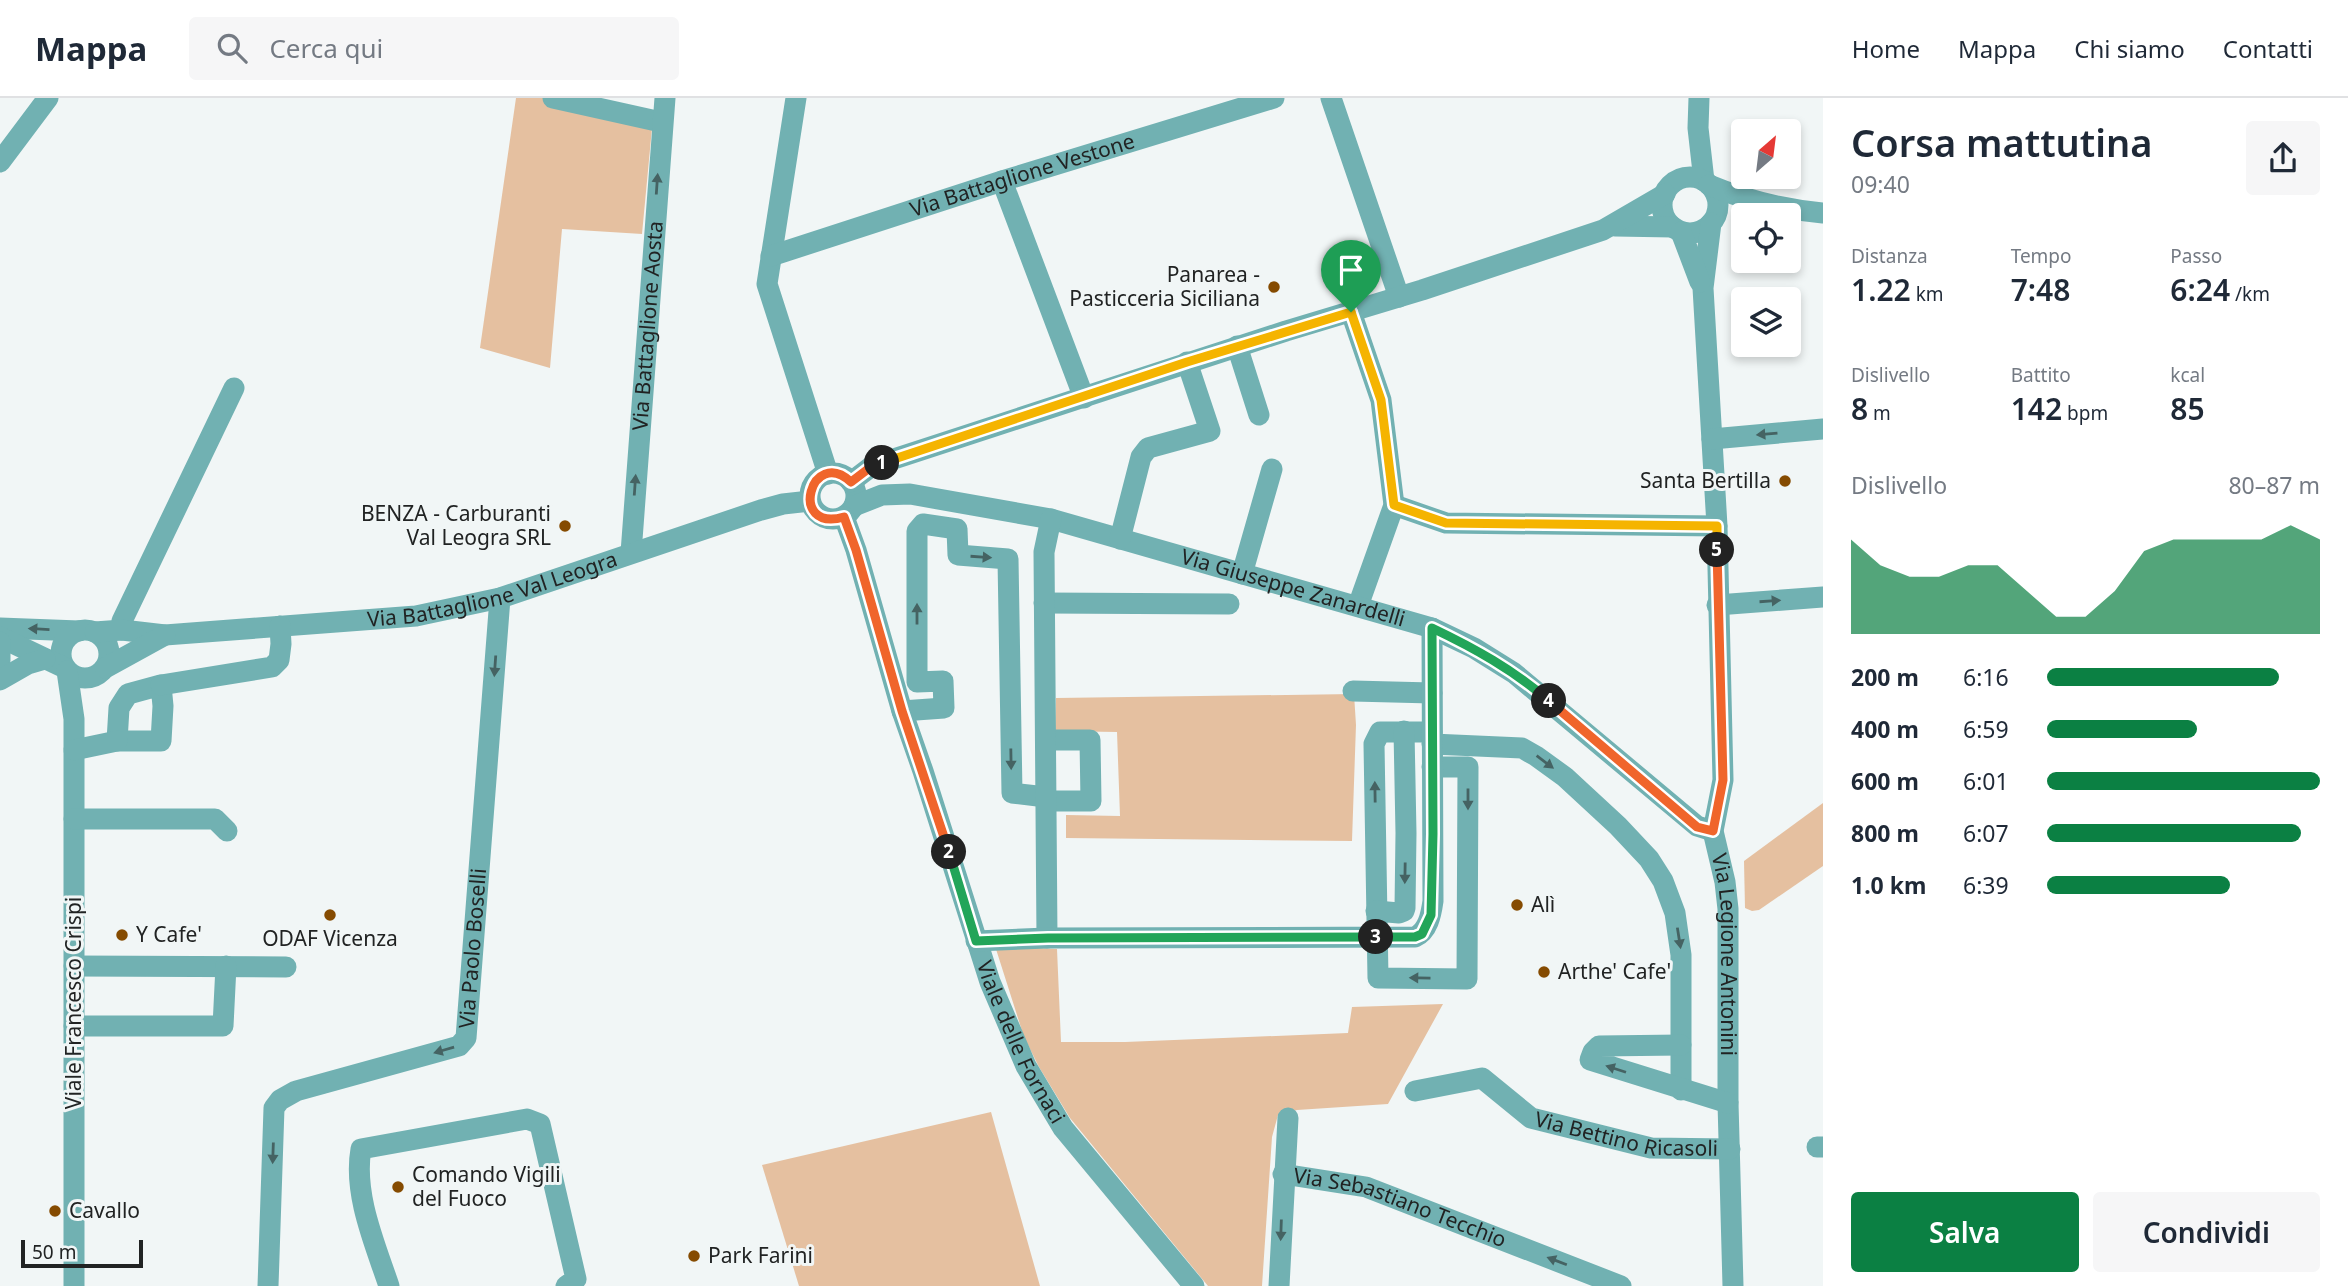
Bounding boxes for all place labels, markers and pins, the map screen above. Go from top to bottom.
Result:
pin [1321,240,1381,312]
place label: Panarea - Pasticceria Siciliana [1069,260,1260,312]
marker: Panarea - Pasticceria Siciliana [1266,279,1282,295]
pin: 1 [864,446,900,480]
place label: Santa Bertilla [1640,466,1771,494]
marker: Santa Bertilla [1777,473,1793,489]
place label: BENZA - Carburanti Val Leogra SRL [361,499,551,551]
marker: BENZA - Carburanti Val Leogra SRL [557,518,573,534]
pin: 5 [1700,532,1734,568]
pin: 4 [1532,684,1566,718]
pin: 2 [932,834,967,870]
place label: Alì [1531,890,1555,918]
marker: Alì [1509,897,1525,913]
marker: ODAF Vicenza [322,907,338,923]
place label: Y Cafe' [136,920,202,948]
pin: 3 [1358,920,1394,954]
place label: ODAF Vicenza [262,924,398,952]
marker: Y Cafe' [114,927,130,943]
place label: Arthe' Cafe' [1558,957,1671,985]
marker: Arthe' Cafe' [1536,964,1552,980]
place label: Comando Vigili del Fuoco [412,1160,561,1212]
marker: Comando Vigili del Fuoco [390,1179,406,1195]
place label: Cavallo [69,1196,140,1224]
marker: Cavallo [47,1203,63,1219]
place label: Park Farini [708,1241,813,1269]
marker: Park Farini [686,1248,702,1264]

